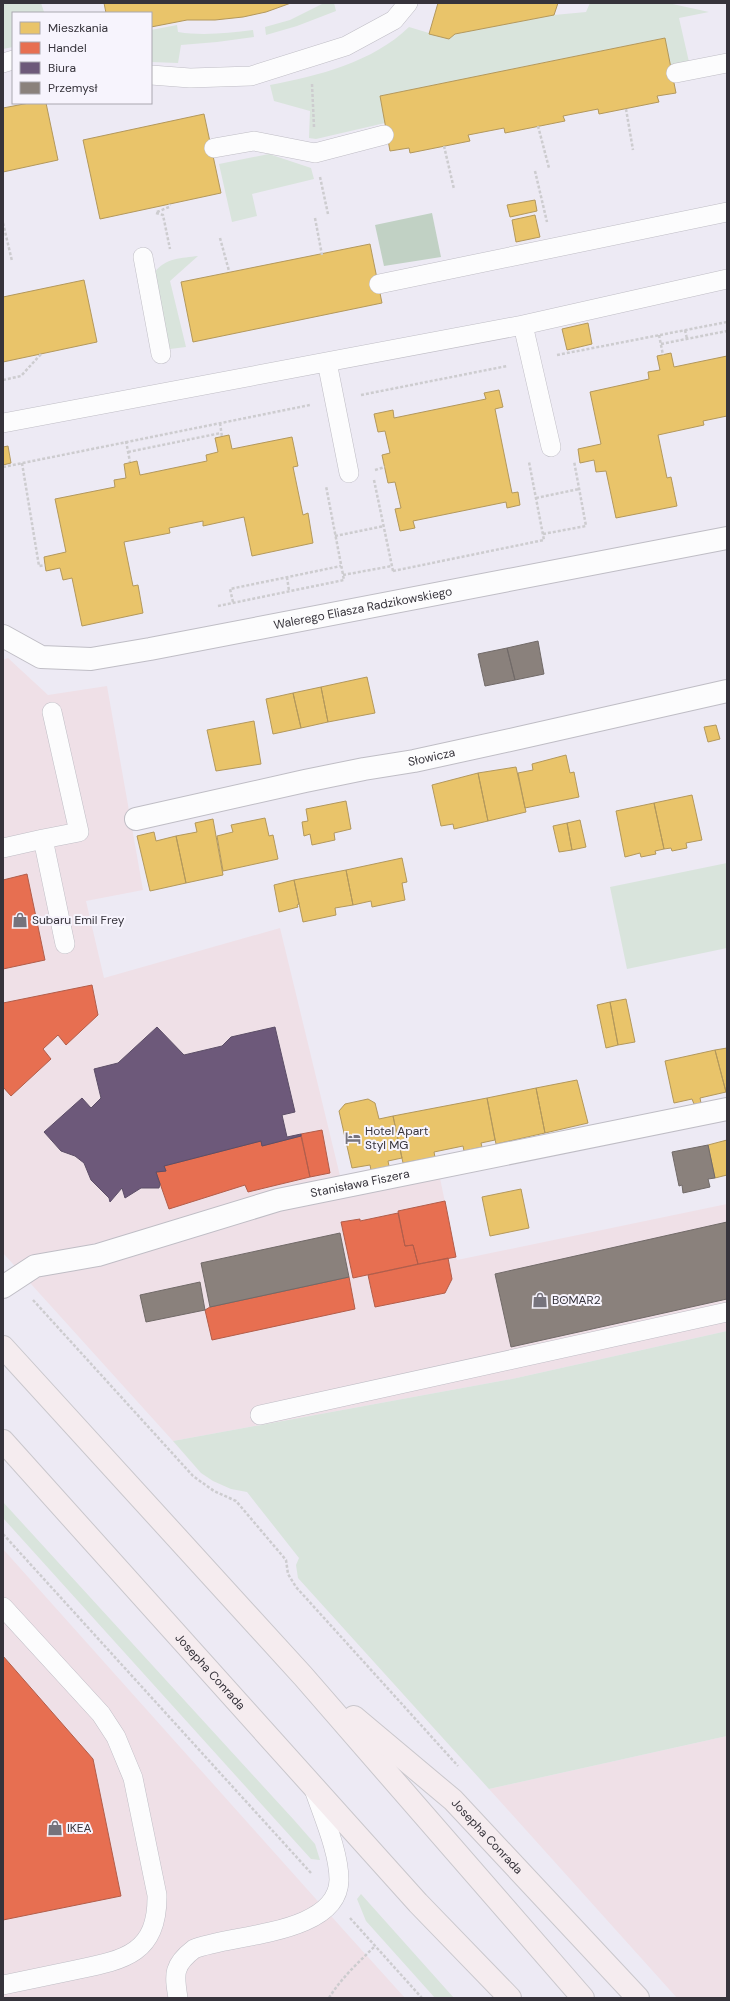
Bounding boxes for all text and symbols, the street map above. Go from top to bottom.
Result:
legend [12,12,152,104]
text: Mieszkania [48,20,108,36]
text: Handel [48,40,87,56]
text: Biura [48,60,76,76]
text: Przemysł [48,80,98,96]
street label: Walerego Eliasza Radzikowskiego [272,583,453,633]
street label: Słowicza [407,744,457,770]
shop icon: Subaru Emil Frey [11,911,29,929]
place label: Subaru Emil Frey [32,912,125,928]
place label: Hotel Apart Styl MG [365,1123,429,1153]
hotel icon: Hotel Apart Styl MG [344,1129,362,1147]
street label: Stanisława Fiszera [309,1166,411,1201]
shop icon: BOMAR2 [531,1291,549,1309]
place label: BOMAR2 [552,1292,601,1308]
street label: Josepha Conrada [172,1630,249,1713]
street label: Josepha Conrada [448,1795,526,1878]
shop icon: IKEA [46,1819,64,1837]
place label: IKEA [67,1820,92,1836]

